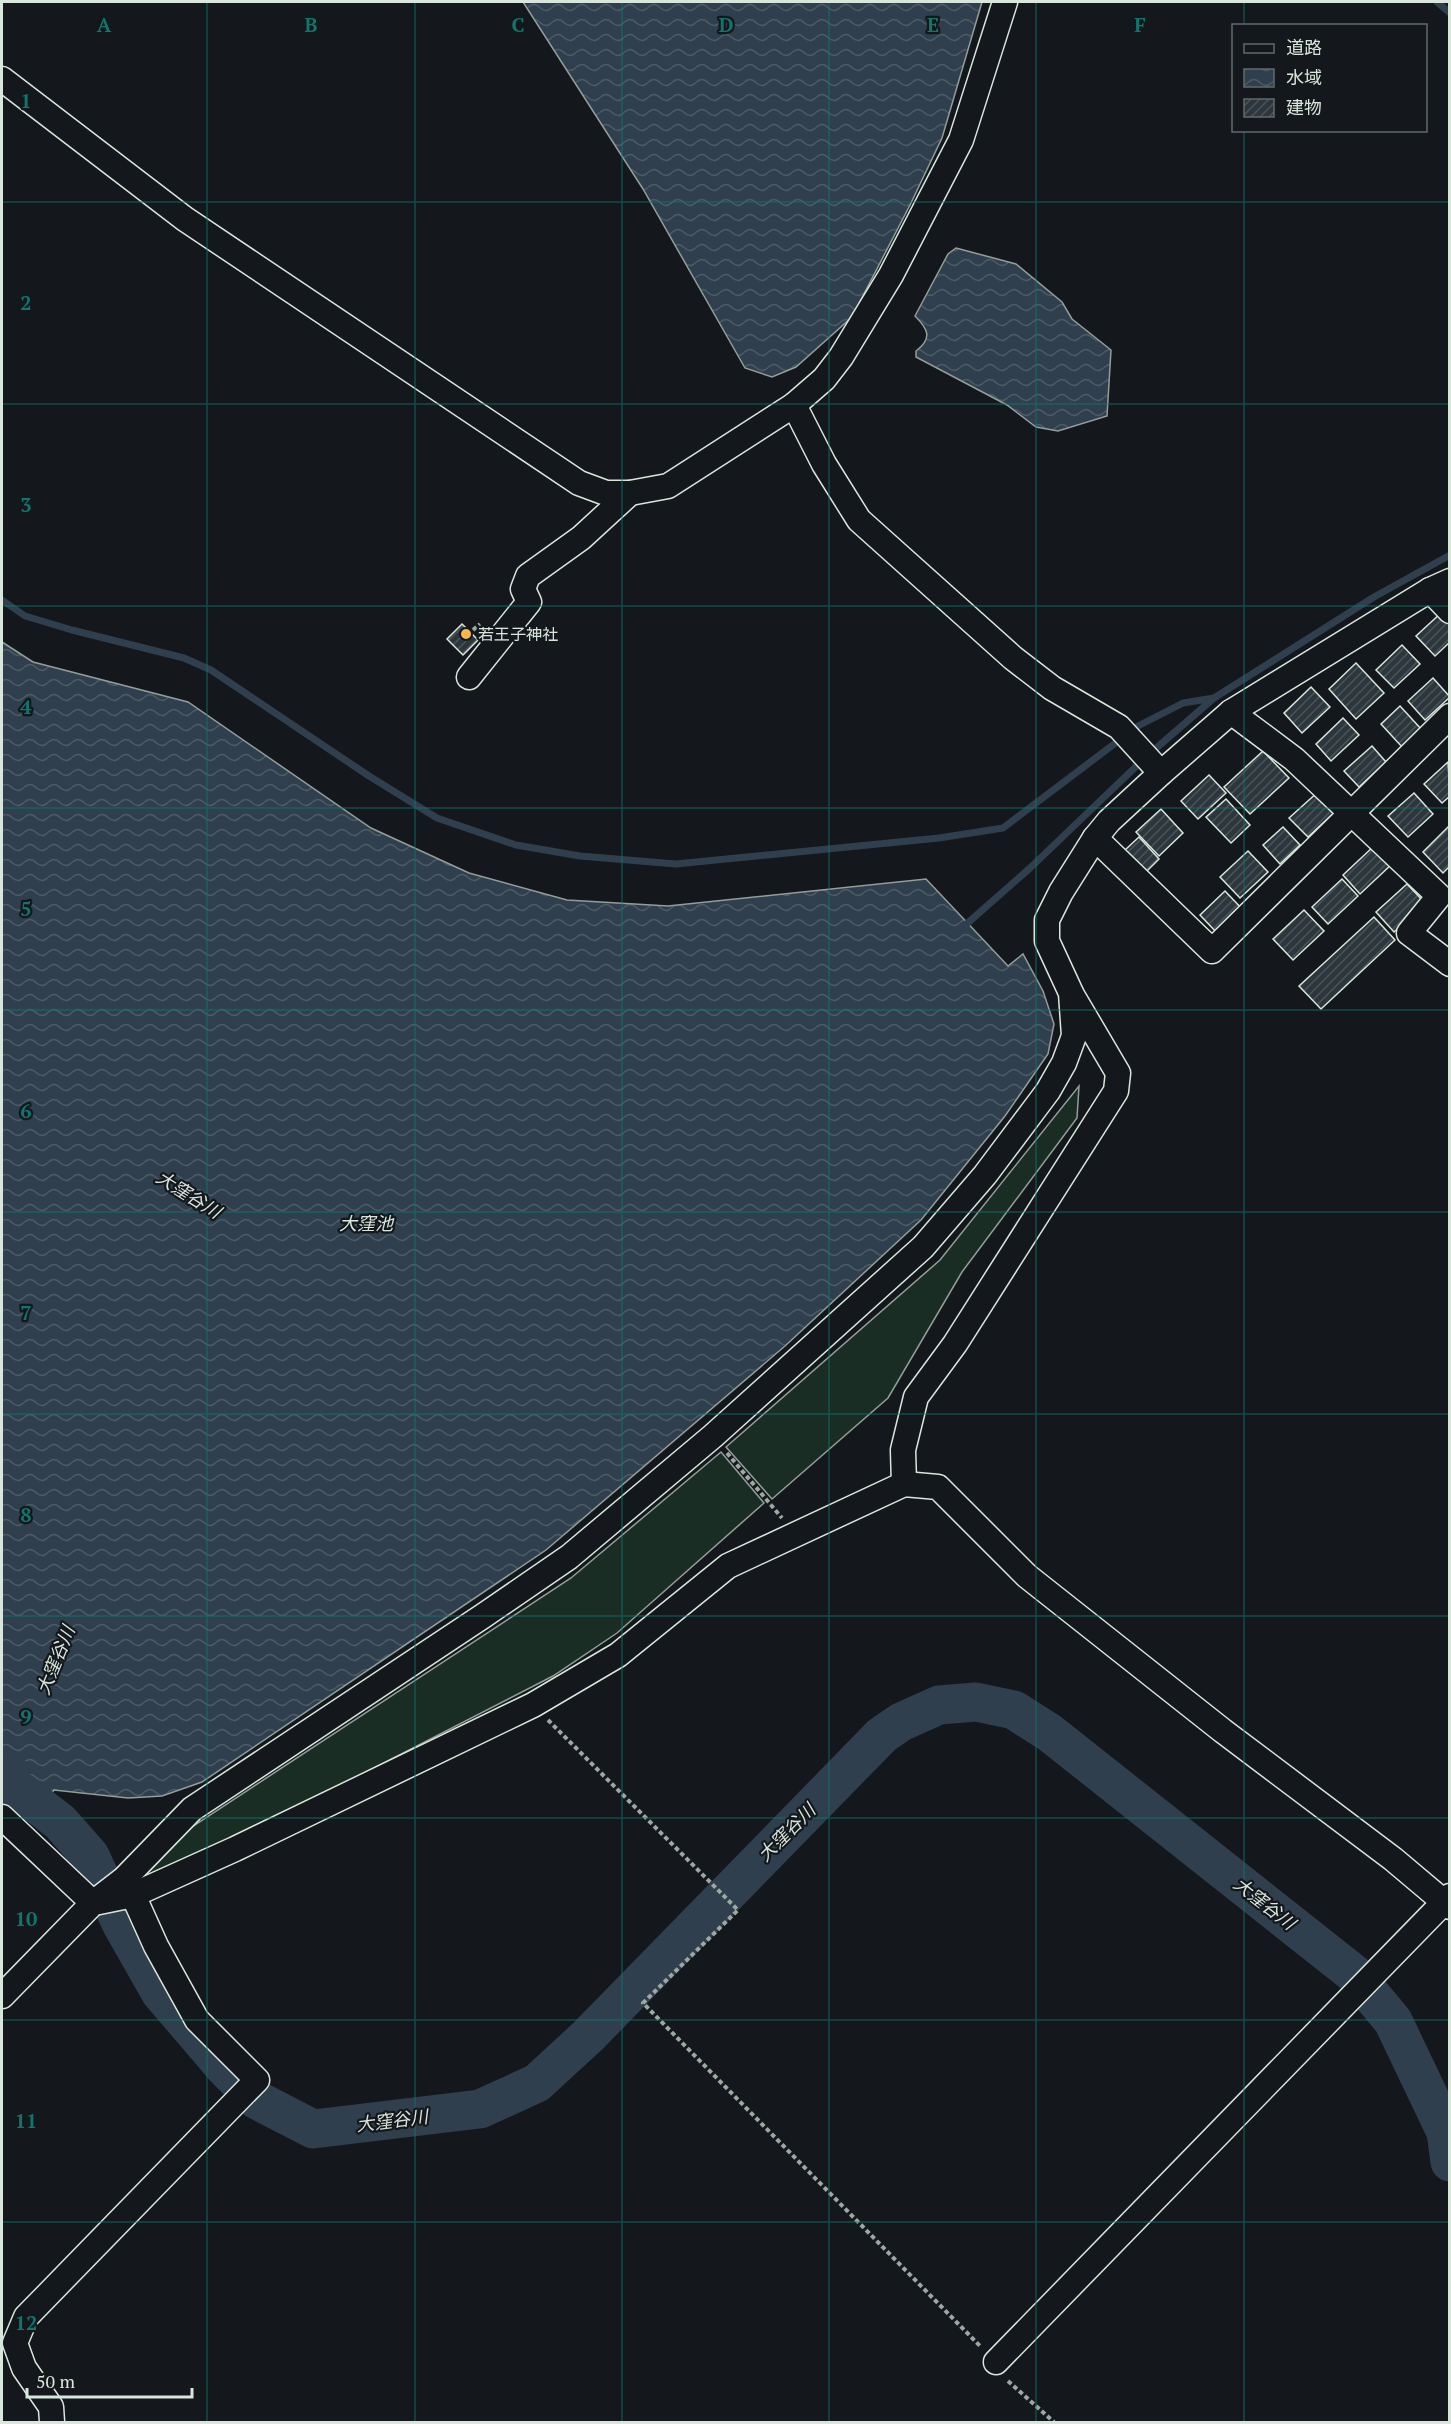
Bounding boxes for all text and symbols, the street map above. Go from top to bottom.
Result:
text: A [97,11,112,38]
text: B [305,11,318,38]
text: C [511,11,525,38]
text: D [719,11,733,38]
text: E [927,11,939,38]
text: F [1134,11,1146,38]
legend [1232,24,1427,132]
text: 道路 [1286,35,1322,59]
text: 水域 [1286,65,1322,89]
text: 1 [20,87,32,114]
text: 建物 [1286,95,1322,119]
text: 2 [20,289,32,316]
text: 3 [20,491,32,518]
place label: 若王子神社 [478,623,558,645]
marker: 若王子神社 [459,627,473,641]
text: 4 [20,693,32,720]
text: 5 [20,895,32,922]
text: 6 [20,1097,32,1124]
water label: 大窪谷川 [152,1165,228,1224]
water label: 大窪池 [339,1211,395,1235]
text: 7 [20,1299,32,1326]
text: 8 [20,1501,32,1528]
water label: 大窪谷川 [30,1620,80,1698]
text: 9 [20,1703,32,1730]
water label: 大窪谷川 [752,1797,821,1866]
water label: 大窪谷川 [1229,1871,1302,1936]
text: 10 [15,1905,37,1932]
water label: 大窪谷川 [355,2103,431,2136]
text: 11 [15,2107,37,2134]
text: 12 [15,2309,37,2336]
scale bar [27,2361,192,2399]
text: 50 m [36,2369,76,2393]

